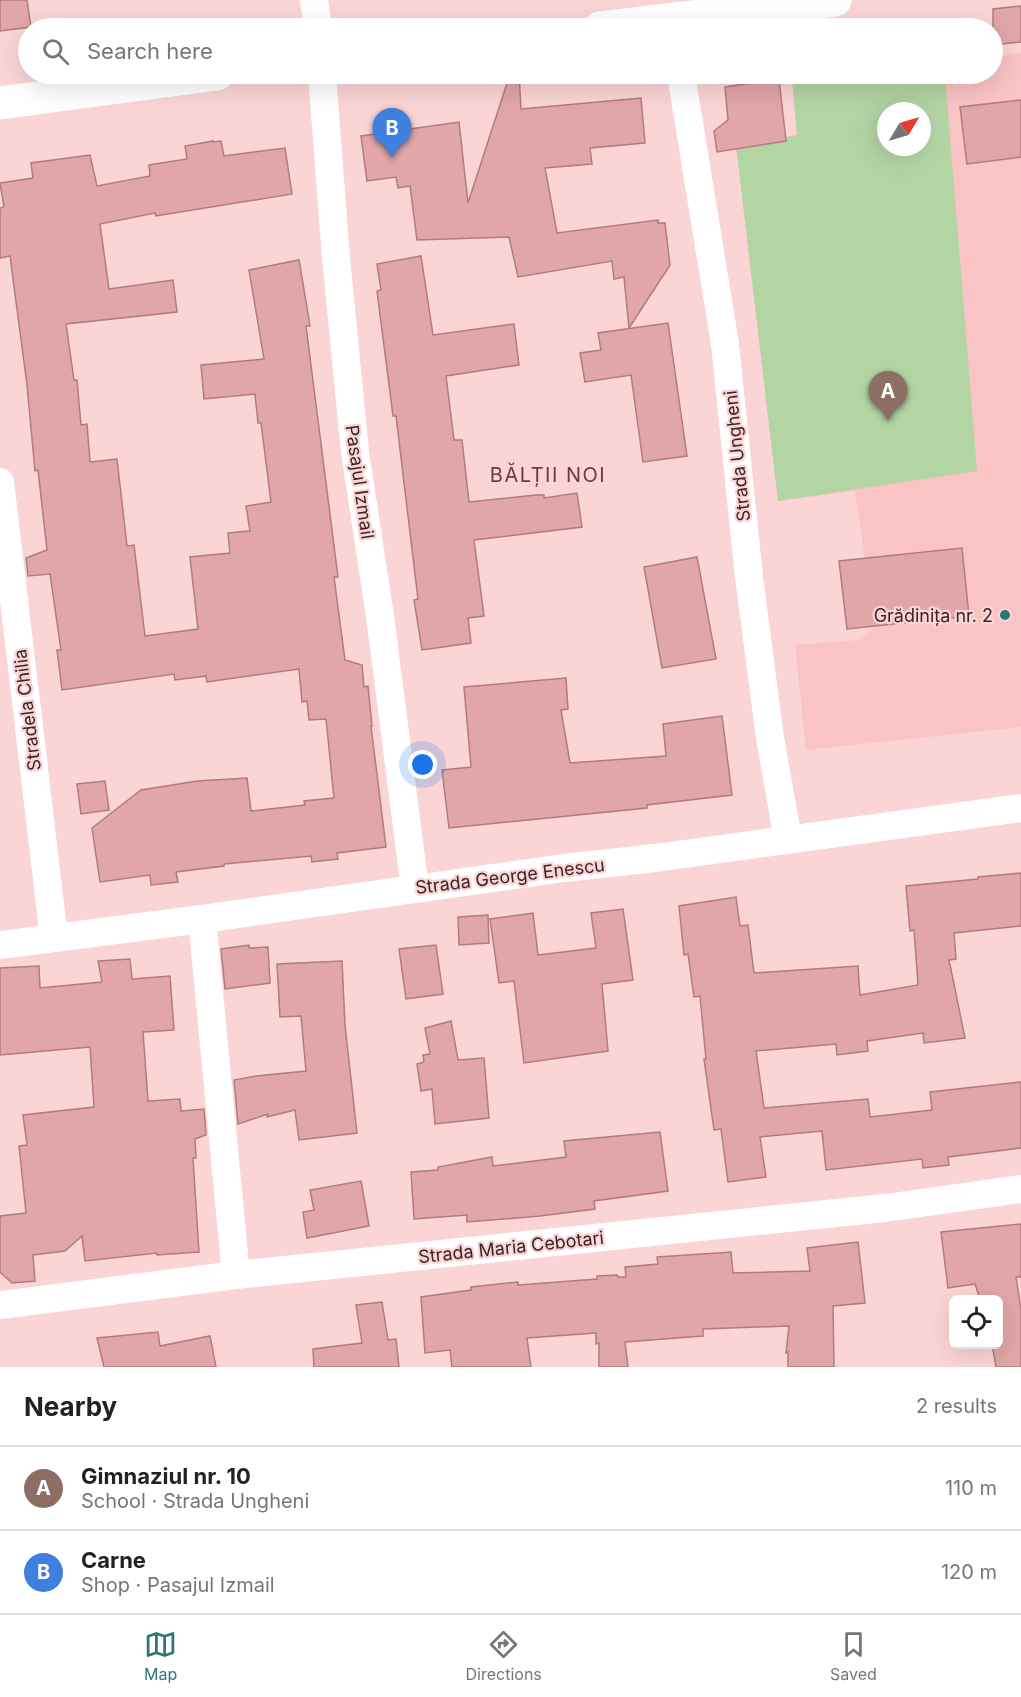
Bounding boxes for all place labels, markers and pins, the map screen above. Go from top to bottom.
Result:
pin: B [372,108,412,158]
pin: A [868,372,908,421]
place label: Grădinița nr. 2 [874,605,993,627]
marker: Grădinița nr. 2 [998,608,1012,622]

